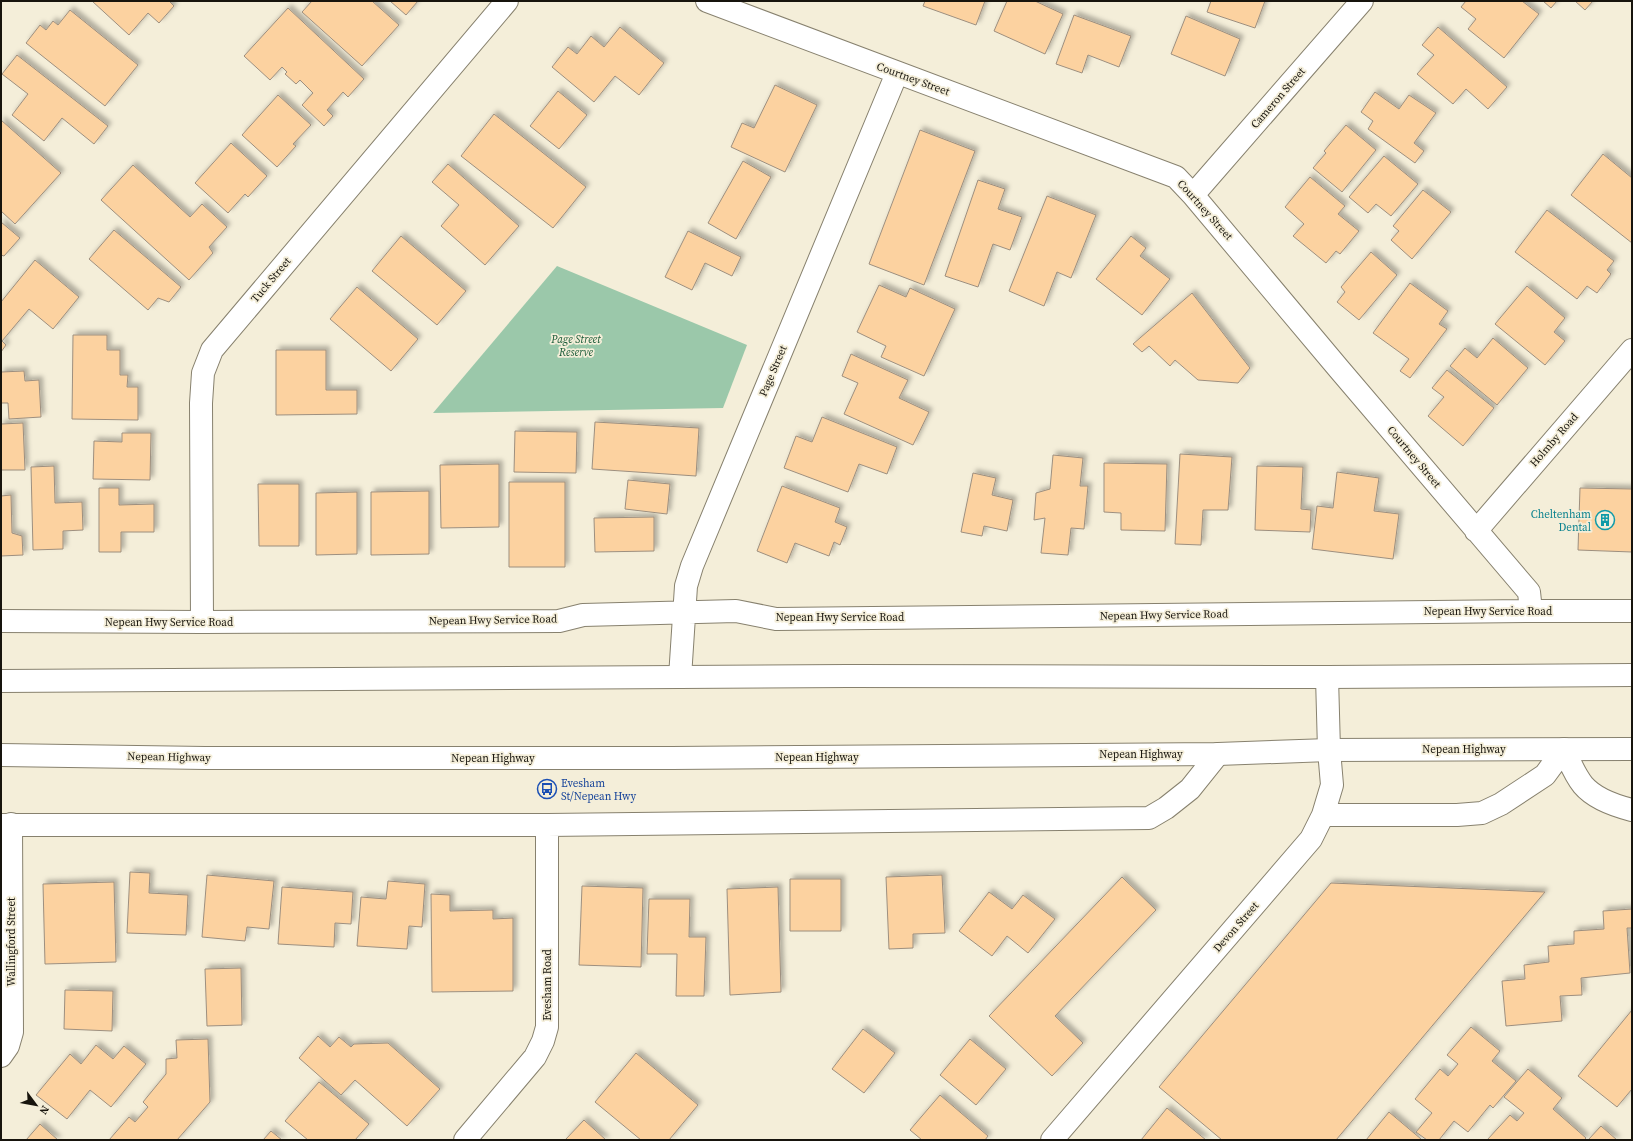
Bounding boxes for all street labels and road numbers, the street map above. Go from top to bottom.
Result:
street label: Courtney Street [874,59,952,99]
street label: Cameron Street [1247,64,1309,132]
street label: Courtney Street [1174,177,1236,244]
street label: Tuck Street [248,254,295,306]
street label: Page Street [756,343,791,399]
street label: Holmby Road [1526,409,1582,470]
street label: Courtney Street [1384,423,1445,491]
street label: Nepean Hwy Service Road [1424,604,1553,619]
street label: Nepean Hwy Service Road [1100,606,1229,624]
street label: Nepean Hwy Service Road [776,610,905,625]
street label: Nepean Hwy Service Road [429,611,558,629]
street label: Nepean Hwy Service Road [105,615,234,630]
street label: Nepean Highway [1422,742,1506,757]
street label: Nepean Highway [1099,747,1183,762]
street label: Nepean Highway [127,749,211,765]
street label: Nepean Highway [775,750,859,765]
street label: Nepean Highway [451,751,535,766]
street label: Wallingford Street [4,897,19,987]
street label: Devon Street [1210,898,1262,955]
street label: Evesham Road [540,948,555,1021]

